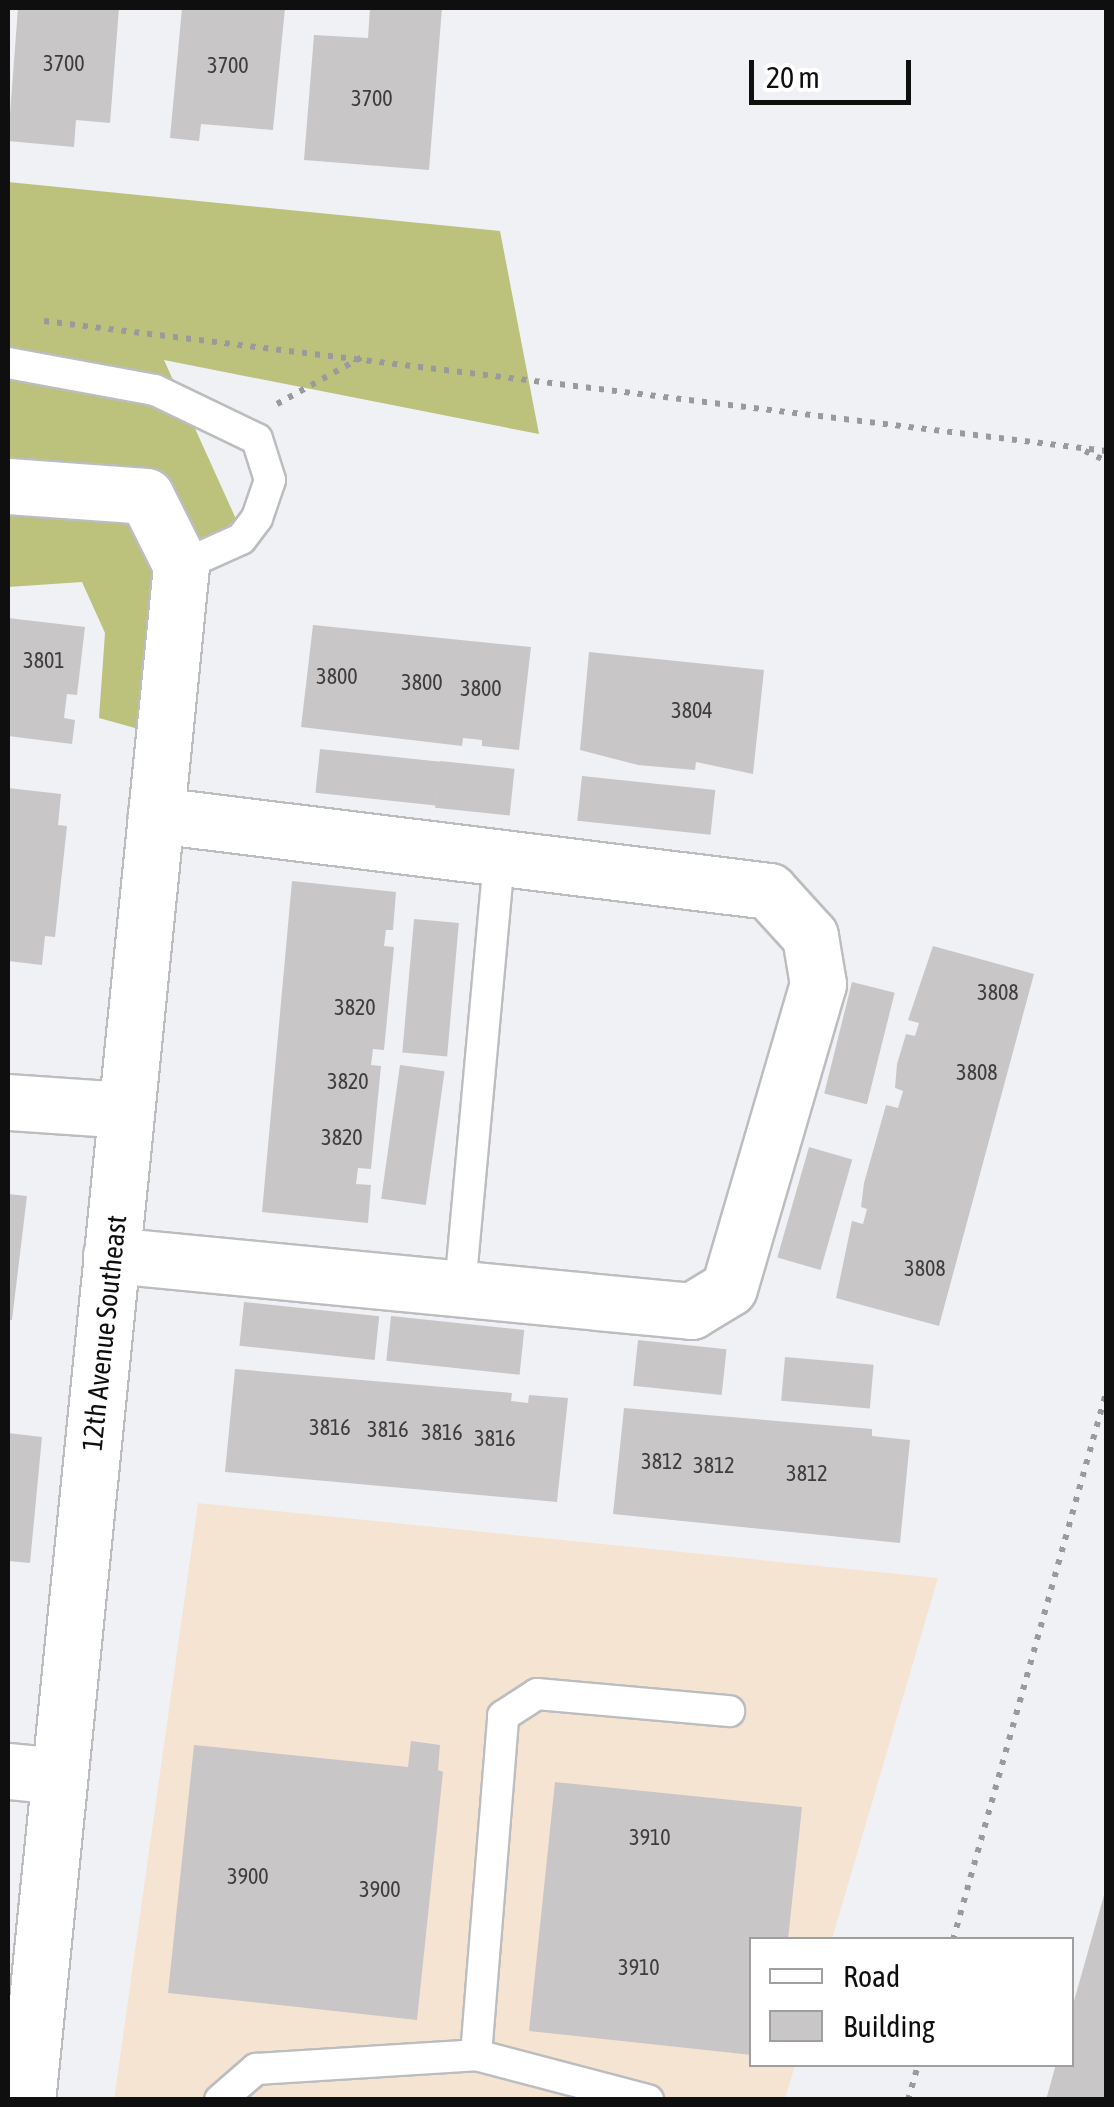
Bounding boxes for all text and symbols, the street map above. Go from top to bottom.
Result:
scale bar [754,40,916,102]
house number: 3700 [43,51,85,77]
house number: 3700 [207,53,249,79]
text: 20 m [766,60,820,94]
house number: 3700 [351,86,393,112]
house number: 3801 [23,648,65,674]
house number: 3800 [316,664,358,690]
house number: 3800 [401,670,443,696]
house number: 3800 [460,676,502,702]
house number: 3804 [671,698,713,724]
house number: 3808 [977,980,1019,1006]
house number: 3820 [334,995,376,1021]
house number: 3808 [956,1060,998,1086]
house number: 3820 [327,1069,369,1095]
house number: 3820 [321,1125,363,1151]
street label: 12th Avenue Southeast [75,1213,133,1453]
house number: 3808 [904,1256,946,1282]
house number: 3816 [309,1415,351,1441]
house number: 3816 [367,1417,409,1443]
house number: 3816 [421,1420,463,1446]
house number: 3816 [474,1426,516,1452]
house number: 3812 [641,1449,683,1475]
house number: 3812 [693,1453,735,1479]
house number: 3812 [786,1461,828,1487]
house number: 3910 [629,1825,671,1851]
house number: 3900 [227,1864,269,1890]
house number: 3900 [359,1877,401,1903]
legend [749,1937,1074,2067]
house number: 3910 [618,1955,660,1981]
text: Road [843,1959,900,1993]
text: Building [843,2009,935,2043]

